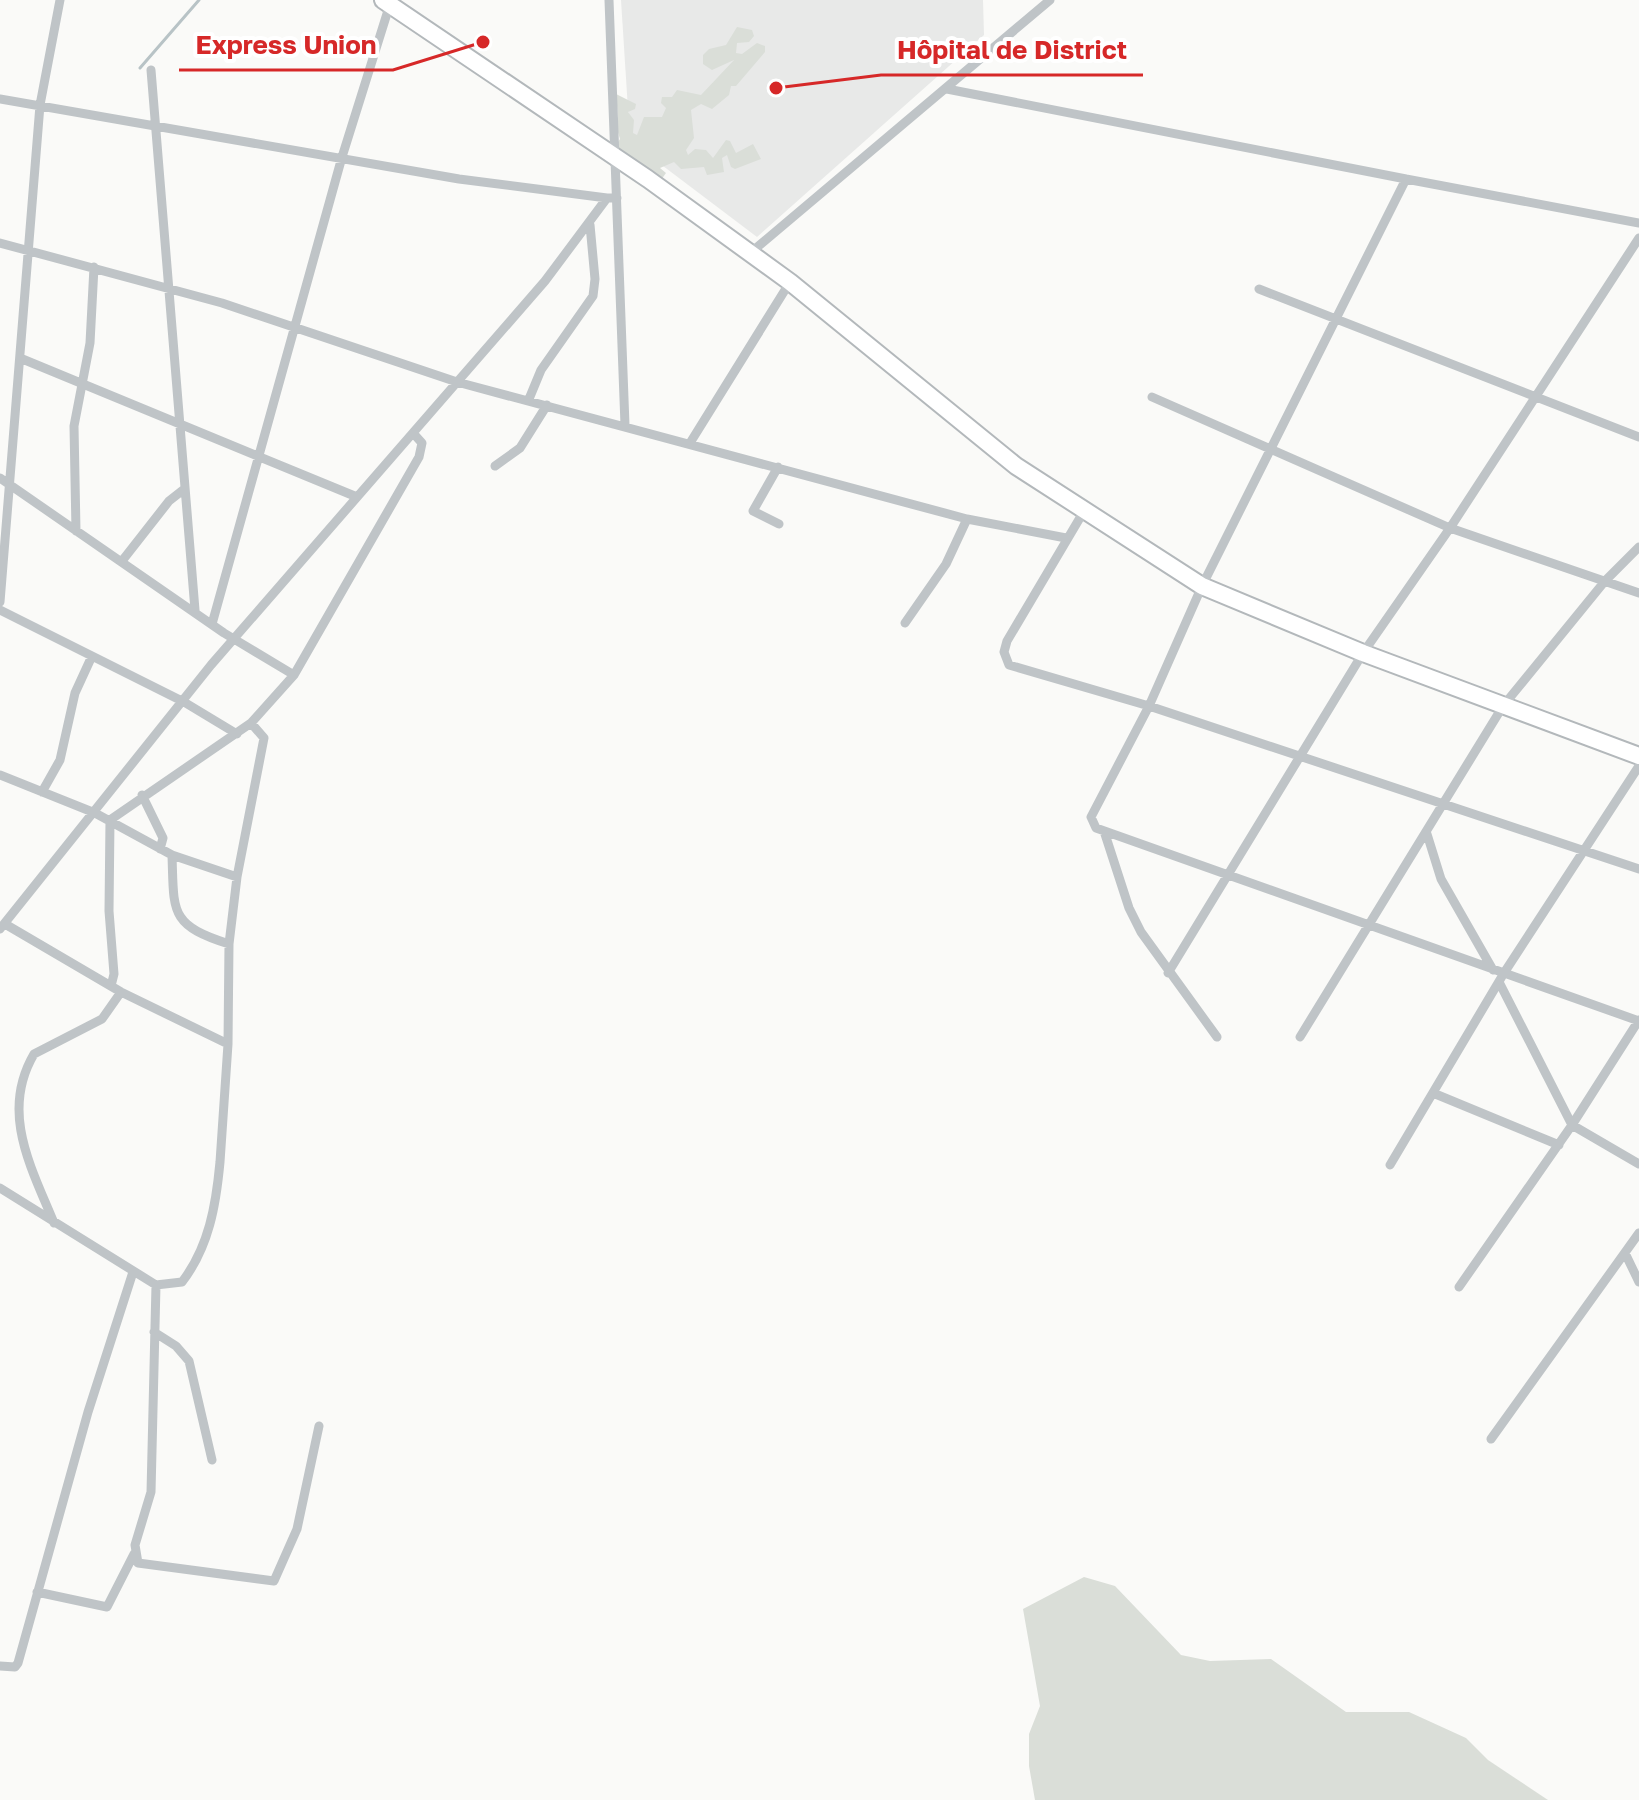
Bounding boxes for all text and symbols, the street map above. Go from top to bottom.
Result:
callout: Express Union [179,20,393,70]
callout: Hôpital de District [881,25,1143,75]
text: Express Union [195,29,377,60]
text: Hôpital de District [897,34,1127,65]

